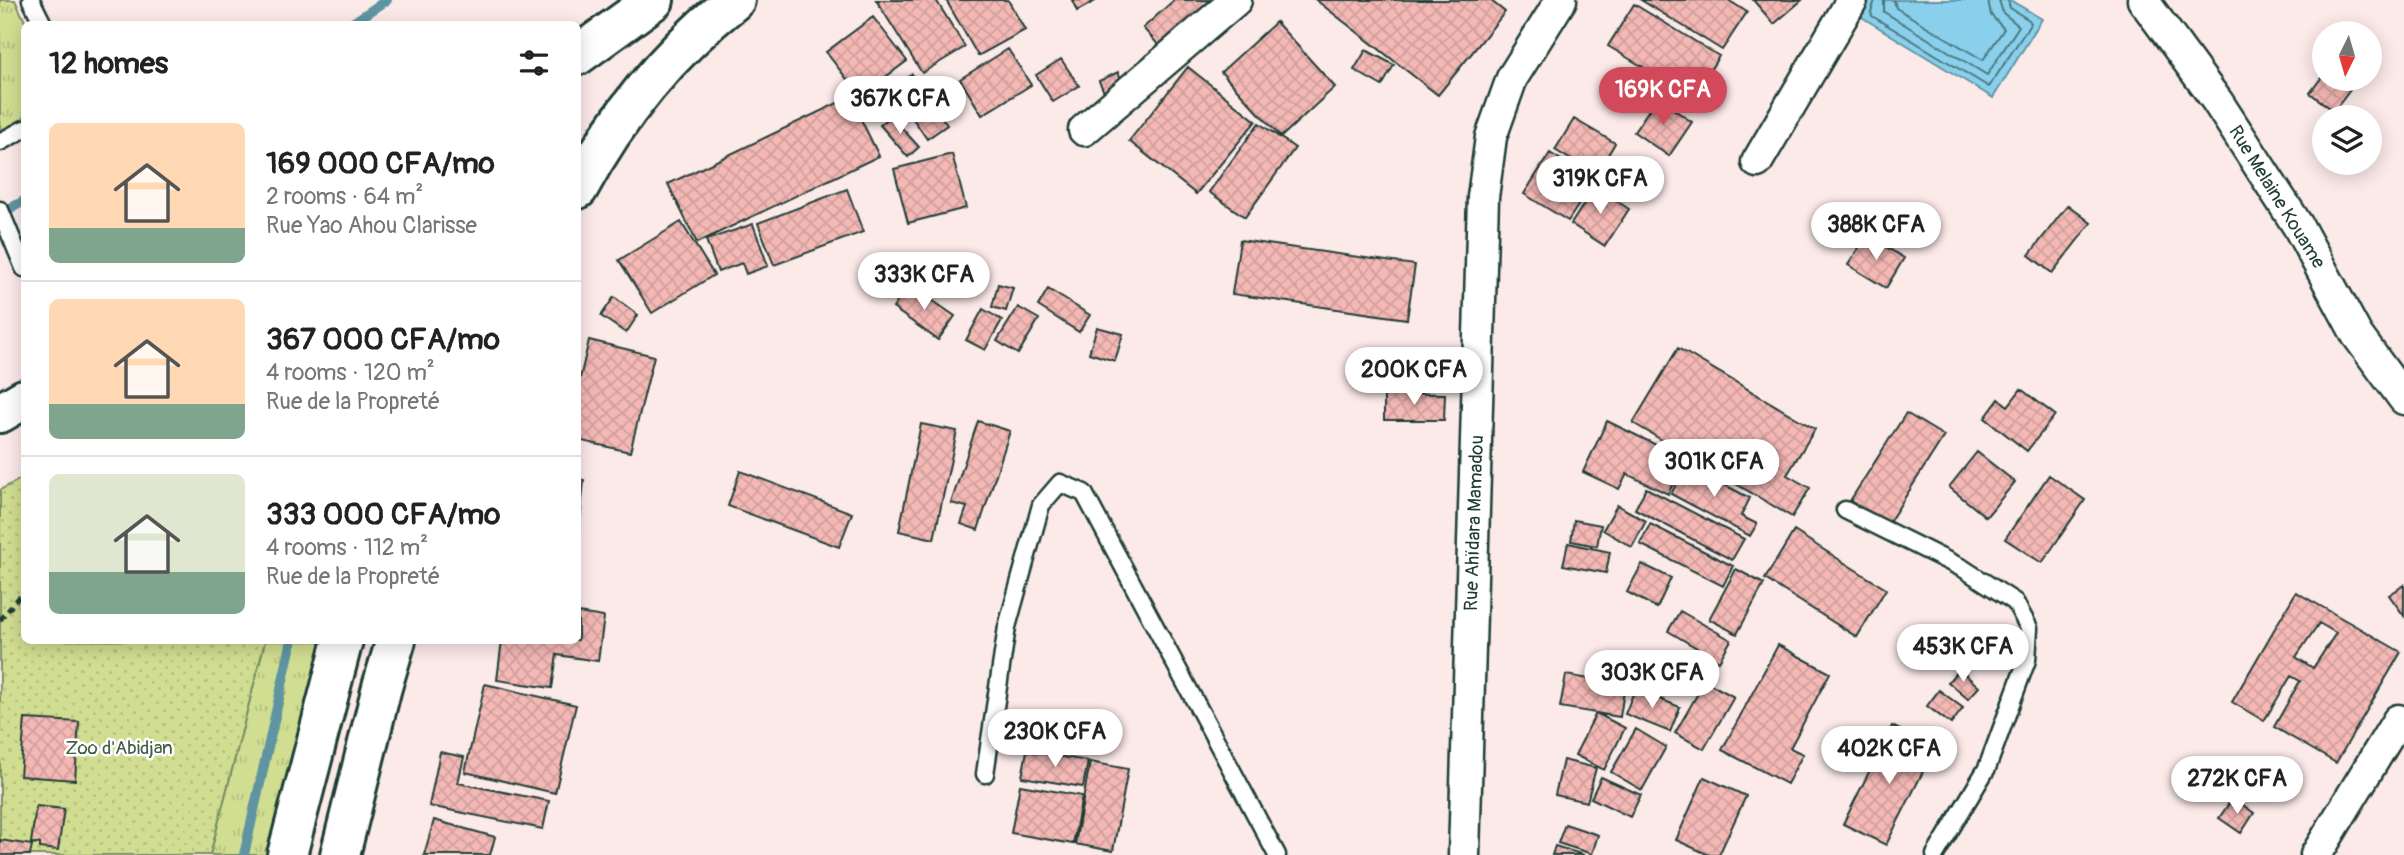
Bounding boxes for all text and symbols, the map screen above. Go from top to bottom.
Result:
north arrow [2312,21,2382,91]
map controls [2312,21,2382,175]
icon: filters [515,44,553,82]
text: 12 homes [49,45,168,82]
pin: 169K CFA [1591,68,1735,127]
text: 169K CFA [1615,75,1711,104]
pin: 367K CFA [828,76,972,136]
text: 367K CFA [850,84,950,113]
button: layers [2312,105,2382,175]
street label: Rue Melaine Kouame [2223,121,2331,274]
text: 169 000 CFA/mo [266,145,495,182]
icon: home [105,151,189,235]
pin: 319K CFA [1528,156,1672,216]
text: 319K CFA [1552,164,1648,193]
text: 2 rooms · 64 m² [266,182,423,211]
pin: 388K CFA [1804,202,1948,262]
text: 388K CFA [1827,210,1925,239]
text: Rue Yao Ahou Clarisse [266,211,477,240]
pin: 333K CFA [852,252,996,312]
text: 333K CFA [874,260,974,289]
text: 367 000 CFA/mo [266,321,500,358]
icon: home [105,327,189,411]
pin: 200K CFA [1342,348,1486,407]
text: 200K CFA [1361,355,1467,384]
text: 4 rooms · 120 m² [266,358,435,387]
text: Rue de la Propreté [266,387,440,416]
street label: Rue Ahïdara Mamadou [1459,435,1489,611]
pin: 301K CFA [1642,440,1786,499]
text: 301K CFA [1664,447,1764,476]
text: 333 000 CFA/mo [266,496,500,533]
icon: home [105,502,189,586]
text: 4 rooms · 112 m² [266,533,428,562]
text: Rue de la Propreté [266,562,440,591]
pin: 453K CFA [1891,624,2035,684]
text: 453K CFA [1913,632,2013,661]
pin: 303K CFA [1580,650,1724,710]
text: 303K CFA [1600,658,1704,687]
pin: 230K CFA [983,710,1127,769]
text: 230K CFA [1004,717,1106,746]
pin: 402K CFA [1817,726,1961,786]
text: 402K CFA [1837,734,1941,763]
park label: Zoo d'Abidjan [65,736,173,760]
pin: 272K CFA [2165,756,2309,816]
text: 272K CFA [2187,764,2287,793]

